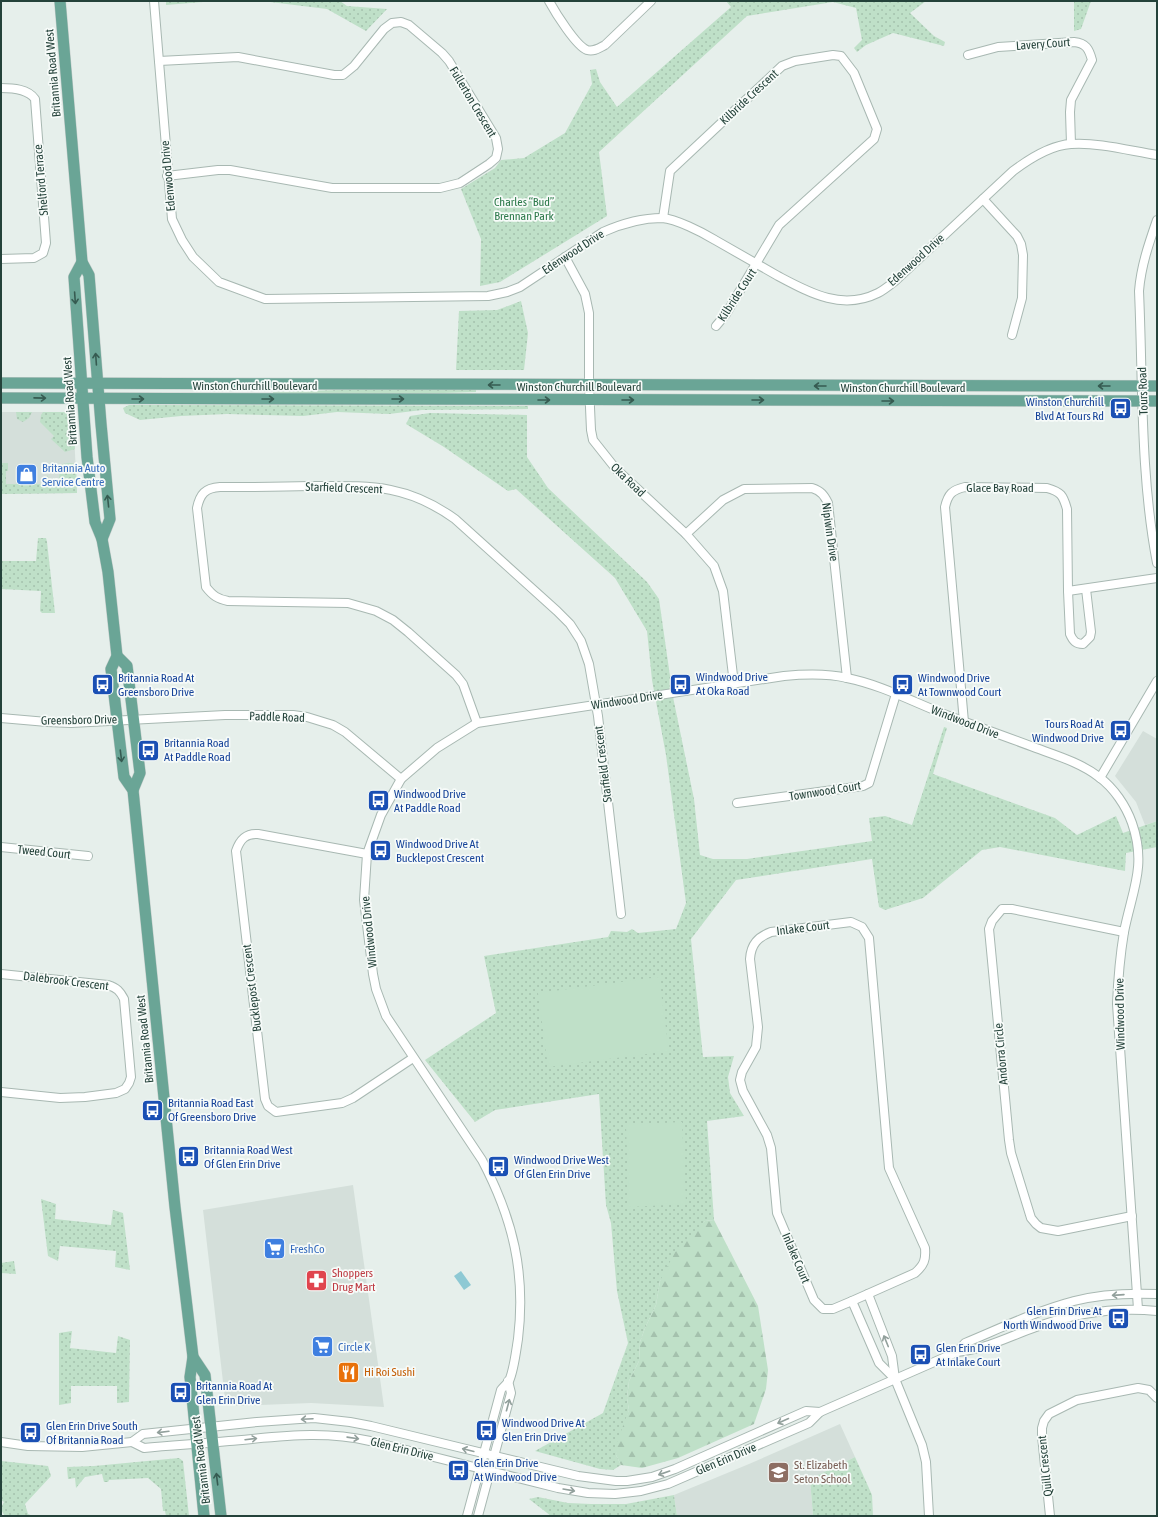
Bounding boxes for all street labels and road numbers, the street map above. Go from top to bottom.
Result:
street label: Britannia Road West [42,28,64,118]
street label: Lavery Court [1015,35,1071,53]
street label: Fullerton Crescent [446,64,500,140]
street label: Kilbride Crescent [717,66,781,127]
street label: Edenwood Drive [158,140,178,212]
street label: Shelford Terrace [31,144,51,216]
street label: Edenwood Drive [539,227,607,277]
street label: Edenwood Drive [885,231,947,289]
street label: Kilbride Court [715,265,760,324]
street label: Britannia Road West [60,356,80,446]
street label: Tours Road [1135,367,1151,415]
street label: Winston Churchill Boulevard [193,379,317,393]
street label: Winston Churchill Boulevard [517,380,641,394]
street label: Winston Churchill Boulevard [841,381,965,395]
street label: Oka Road [608,460,648,500]
street label: Starfield Crescent [305,480,383,496]
street label: Glace Bay Road [966,481,1034,495]
street label: Nipiwin Drive [819,502,841,562]
street label: Windwood Drive [590,687,664,713]
street label: Windwood Drive [929,703,1001,741]
street label: Paddle Road [249,709,305,725]
street label: Greensboro Drive [41,712,117,728]
street label: Starfield Crescent [591,724,615,803]
street label: Townwood Court [788,778,862,804]
street label: Tweed Court [17,842,72,862]
street label: Windwood Drive [358,896,380,968]
street label: Inlake Court [776,918,831,938]
street label: Bucklepost Crescent [240,943,264,1033]
street label: Dalebrook Crescent [22,969,110,993]
street label: Windwood Drive [1112,978,1128,1050]
street label: Britannia Road West [133,994,157,1084]
street label: Andorra Circle [991,1023,1011,1085]
street label: Inlake Court [779,1231,813,1286]
street label: Britannia Road West [189,1415,213,1505]
street label: Glen Erin Drive [369,1434,435,1464]
street label: Quill Crescent [1035,1434,1055,1497]
street label: Glen Erin Drive [694,1440,758,1478]

